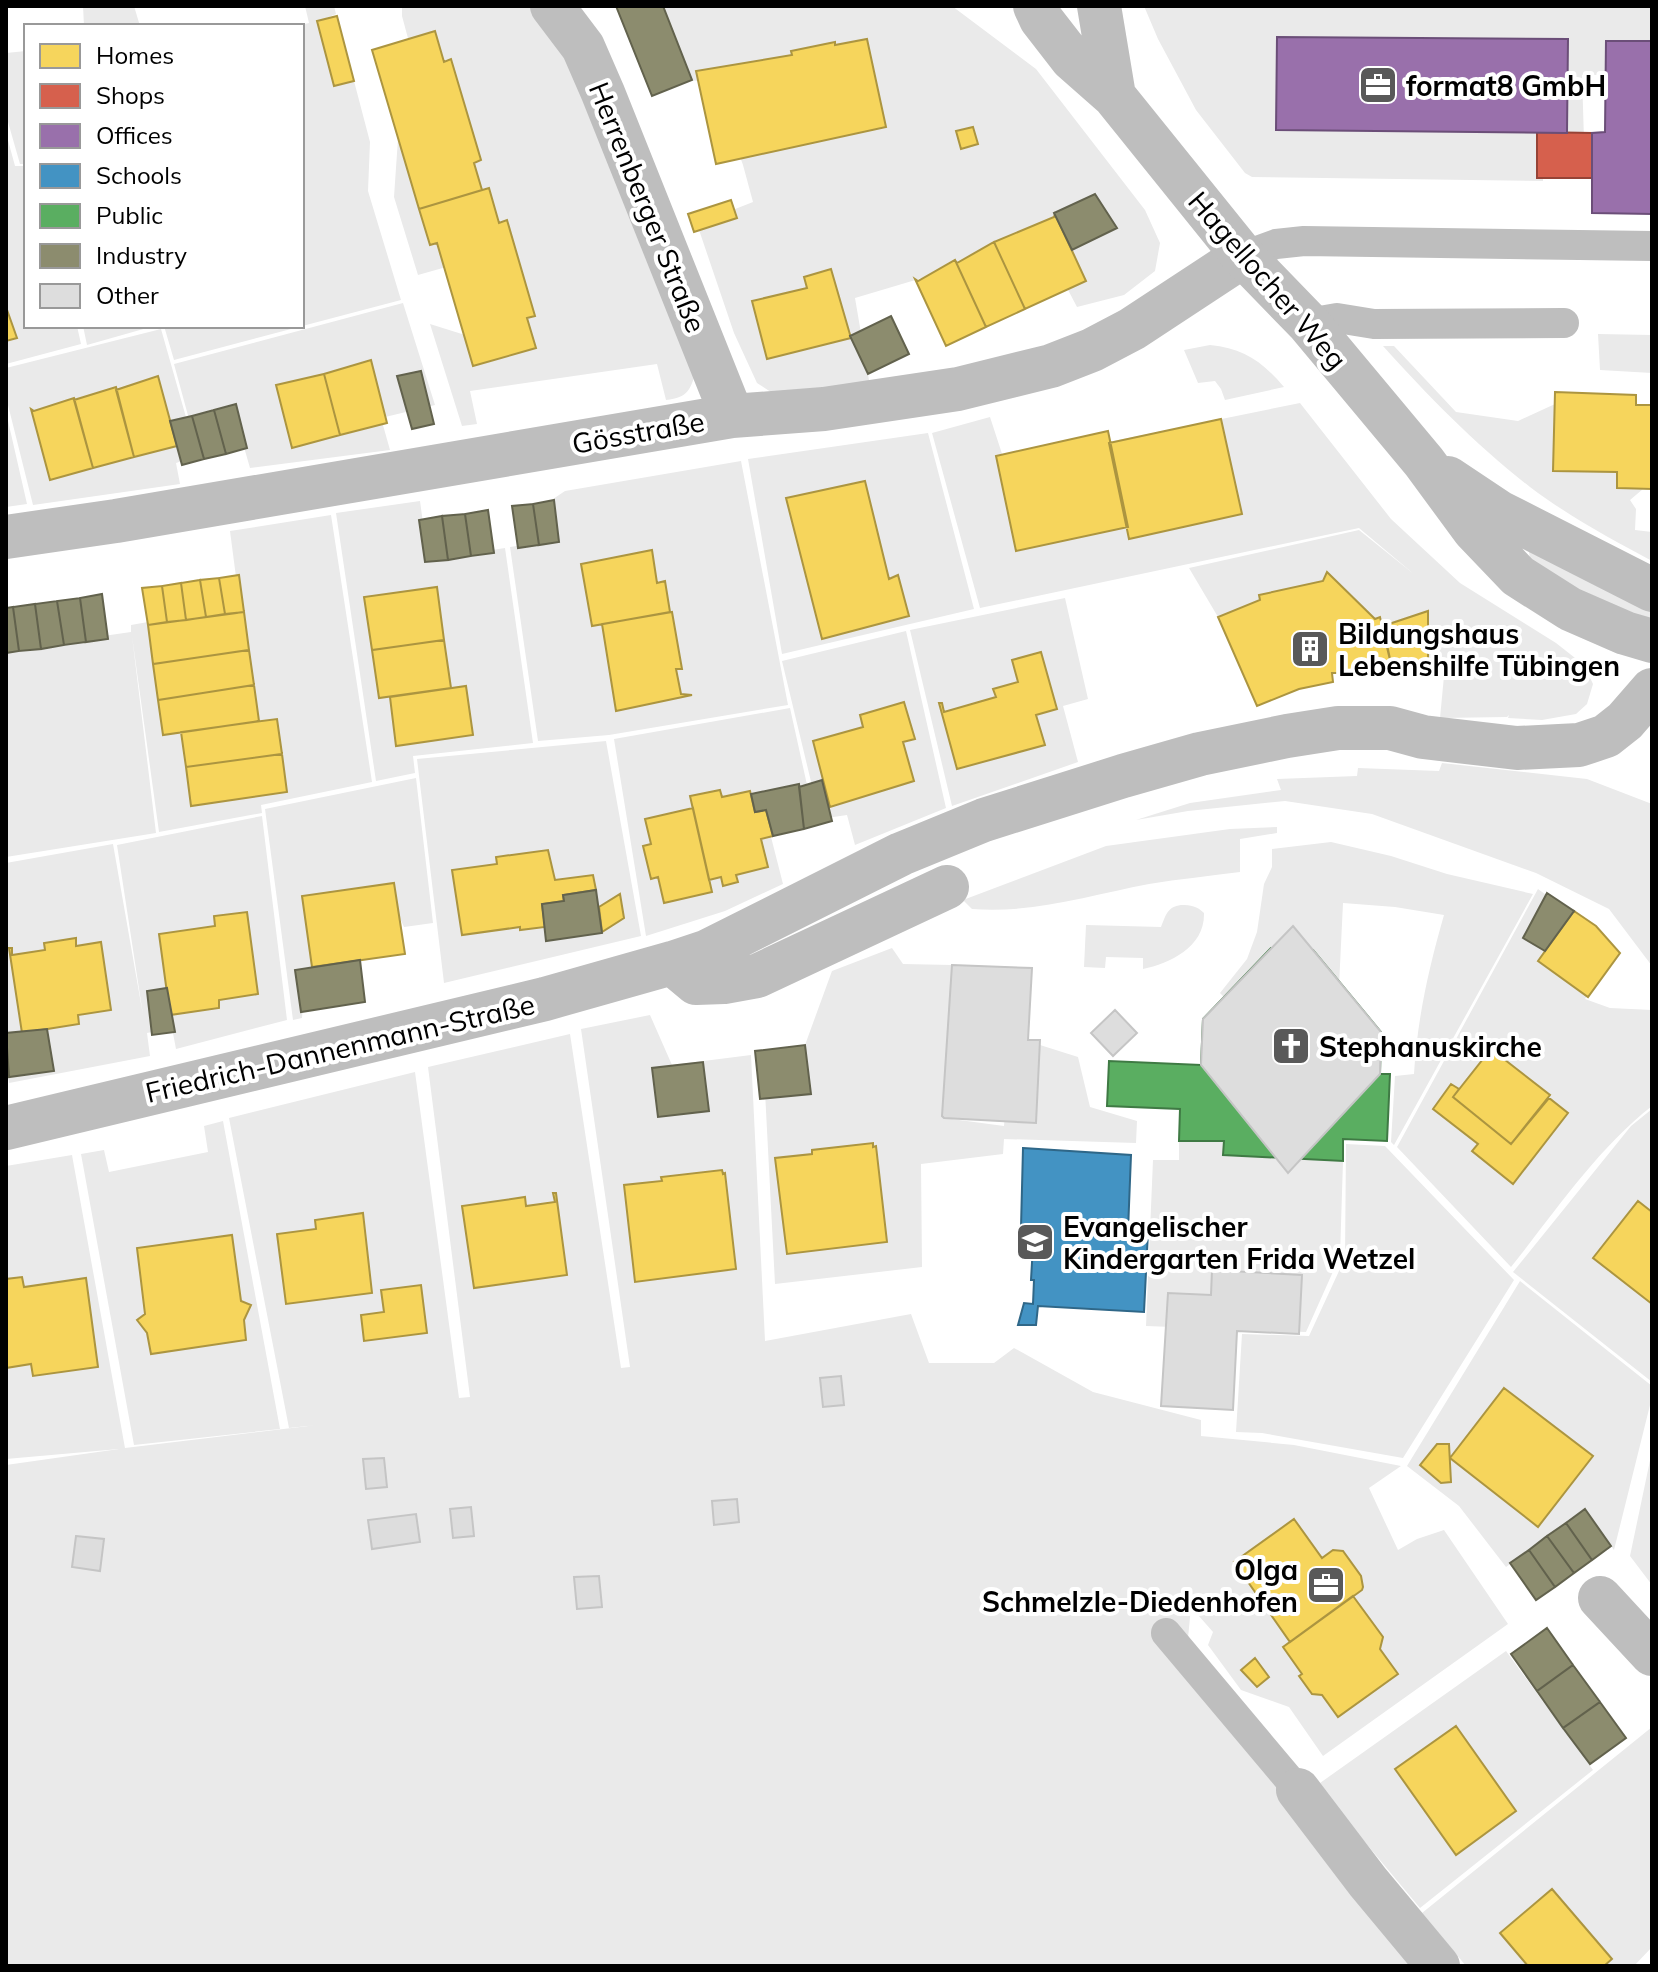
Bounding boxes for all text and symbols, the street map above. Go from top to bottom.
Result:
legend [24,24,304,328]
text: Homes [96,40,174,70]
office icon: format8 GmbH [1357,64,1399,106]
place label: format8 GmbH [1406,68,1606,103]
street label: Herrenberger Straße [582,77,714,337]
text: Shops [96,80,165,110]
text: Offices [96,120,173,150]
text: Schools [96,160,182,190]
street label: Hagellocher Weg [1181,184,1355,376]
text: Public [96,200,163,230]
text: Industry [96,240,187,270]
text: Other [96,280,159,310]
street label: Gösstraße [569,403,707,461]
place label: Bildungshaus Lebenshilfe Tübingen [1338,616,1620,683]
building icon: Bildungshaus Lebenshilfe Tübingen [1289,628,1331,670]
street label: Friedrich-Dannenmann-Straße [142,986,538,1110]
church icon: Stephanuskirche [1270,1025,1312,1067]
place label: Stephanuskirche [1319,1029,1542,1064]
place label: Evangelischer Kindergarten Frida Wetzel [1063,1209,1415,1276]
school or university icon: Evangelischer Kindergarten Frida Wetzel [1014,1221,1056,1263]
place label: Olga Schmelzle-Diedenhofen [982,1552,1298,1619]
office icon: Olga Schmelzle-Diedenhofen [1305,1564,1347,1606]

